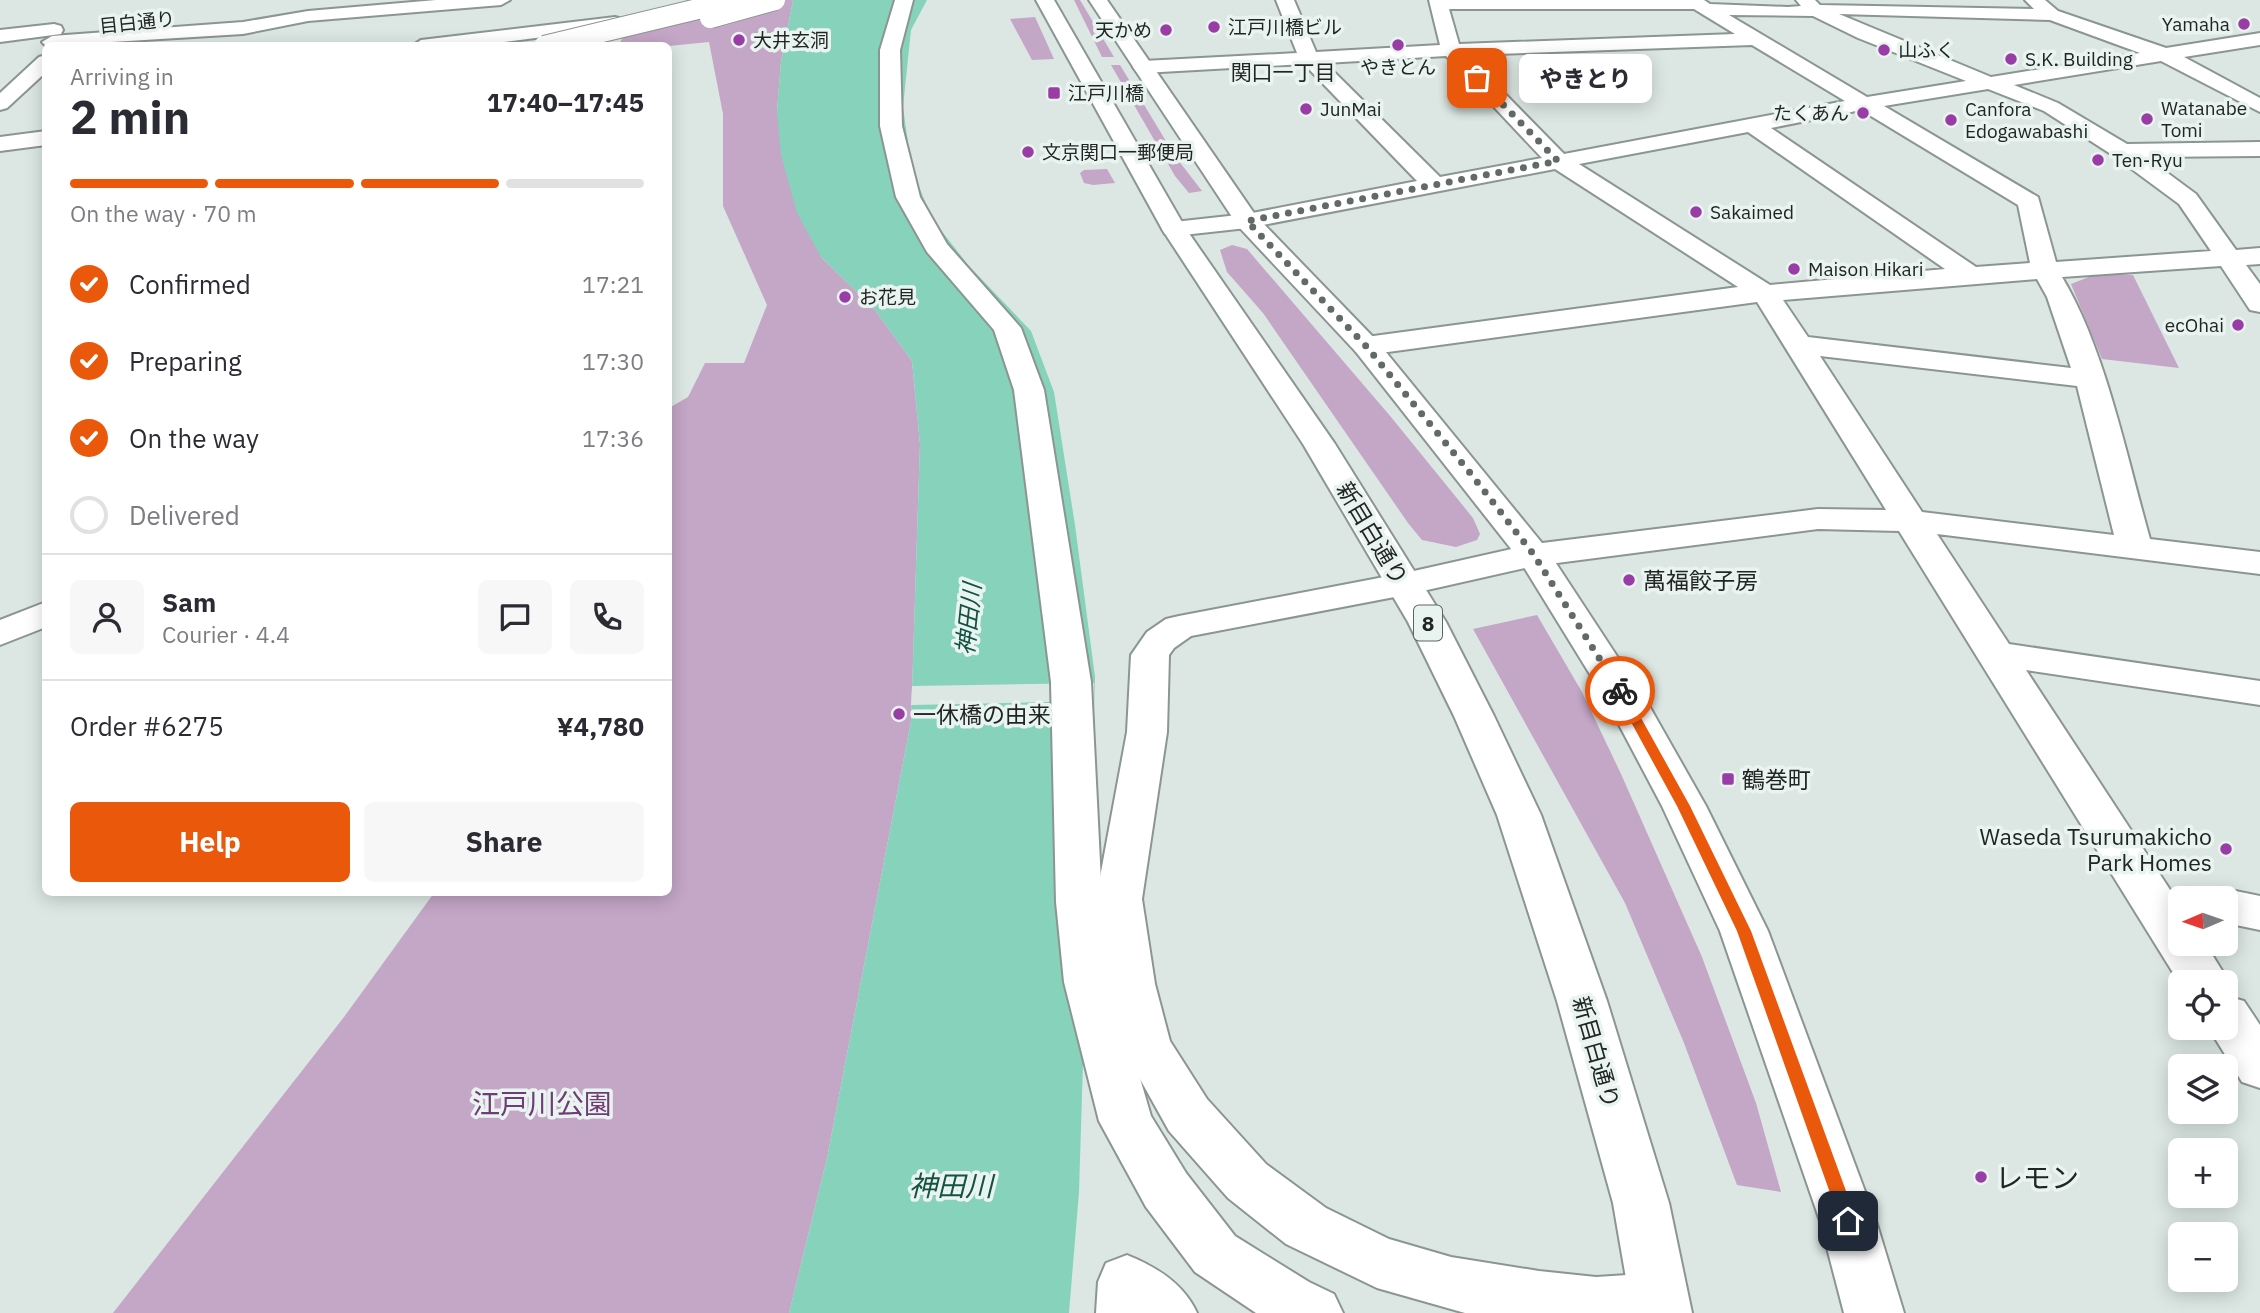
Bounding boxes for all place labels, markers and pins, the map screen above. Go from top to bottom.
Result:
place label: Yamaha [2162,12,2230,36]
place label: 江戸川橋ビル [1228,15,1342,39]
marker: Yamaha [2236,16,2252,32]
place label: 天かめ [1095,18,1152,42]
marker: 江戸川橋ビル [1206,19,1222,35]
marker: 天かめ [1158,22,1174,38]
place label: 大井玄洞 [753,28,829,52]
marker: 大井玄洞 [731,32,747,48]
marker: やきとん [1390,37,1406,53]
place label: 山ふく [1898,38,1955,62]
marker: 山ふく [1876,42,1892,58]
place label: S.K. Building [2025,47,2133,71]
pin [1447,48,1507,108]
marker: S.K. Building [2003,51,2019,67]
callout: やきとり [1519,54,1652,102]
place label: やきとん [1360,55,1436,79]
place label: 江戸川橋 [1068,81,1144,105]
marker: 江戸川橋 [1046,85,1062,101]
place label: Watanabe Tomi [2161,96,2247,142]
place label: JunMai [1320,97,1382,121]
place label: Canfora Edogawabashi [1965,97,2088,143]
marker: JunMai [1298,101,1314,117]
place label: たくあん [1773,101,1849,125]
marker: たくあん [1855,105,1871,121]
marker: Watanabe Tomi [2139,111,2155,127]
marker: Canfora Edogawabashi [1943,112,1959,128]
place label: 文京関口一郵便局 [1042,140,1194,164]
marker: 文京関口一郵便局 [1020,144,1036,160]
place label: Ten-Ryu [2112,148,2183,172]
marker: Ten-Ryu [2090,152,2106,168]
place label: Sakaimed [1710,200,1794,224]
marker: Sakaimed [1688,204,1704,220]
place label: Maison Hikari [1808,257,1923,281]
marker: Maison Hikari [1786,261,1802,277]
place label: お花見 [859,285,916,309]
marker: お花見 [837,289,853,305]
place label: ecOhai [2165,313,2224,337]
marker: ecOhai [2230,317,2246,333]
place label: 萬福餃子房 [1643,565,1758,595]
marker: 萬福餃子房 [1621,572,1637,588]
place label: 一休橋の由来 [913,699,1051,729]
marker: 一休橋の由来 [891,706,907,722]
place label: 鶴巻町 [1742,764,1811,794]
marker: 鶴巻町 [1720,771,1736,787]
place label: Waseda Tsurumakicho Park Homes [1980,821,2212,877]
marker: Waseda Tsurumakicho Park Homes [2218,841,2234,857]
place label: レモン [1995,1159,2079,1196]
marker: レモン [1973,1169,1989,1185]
pin [1818,1191,1878,1251]

